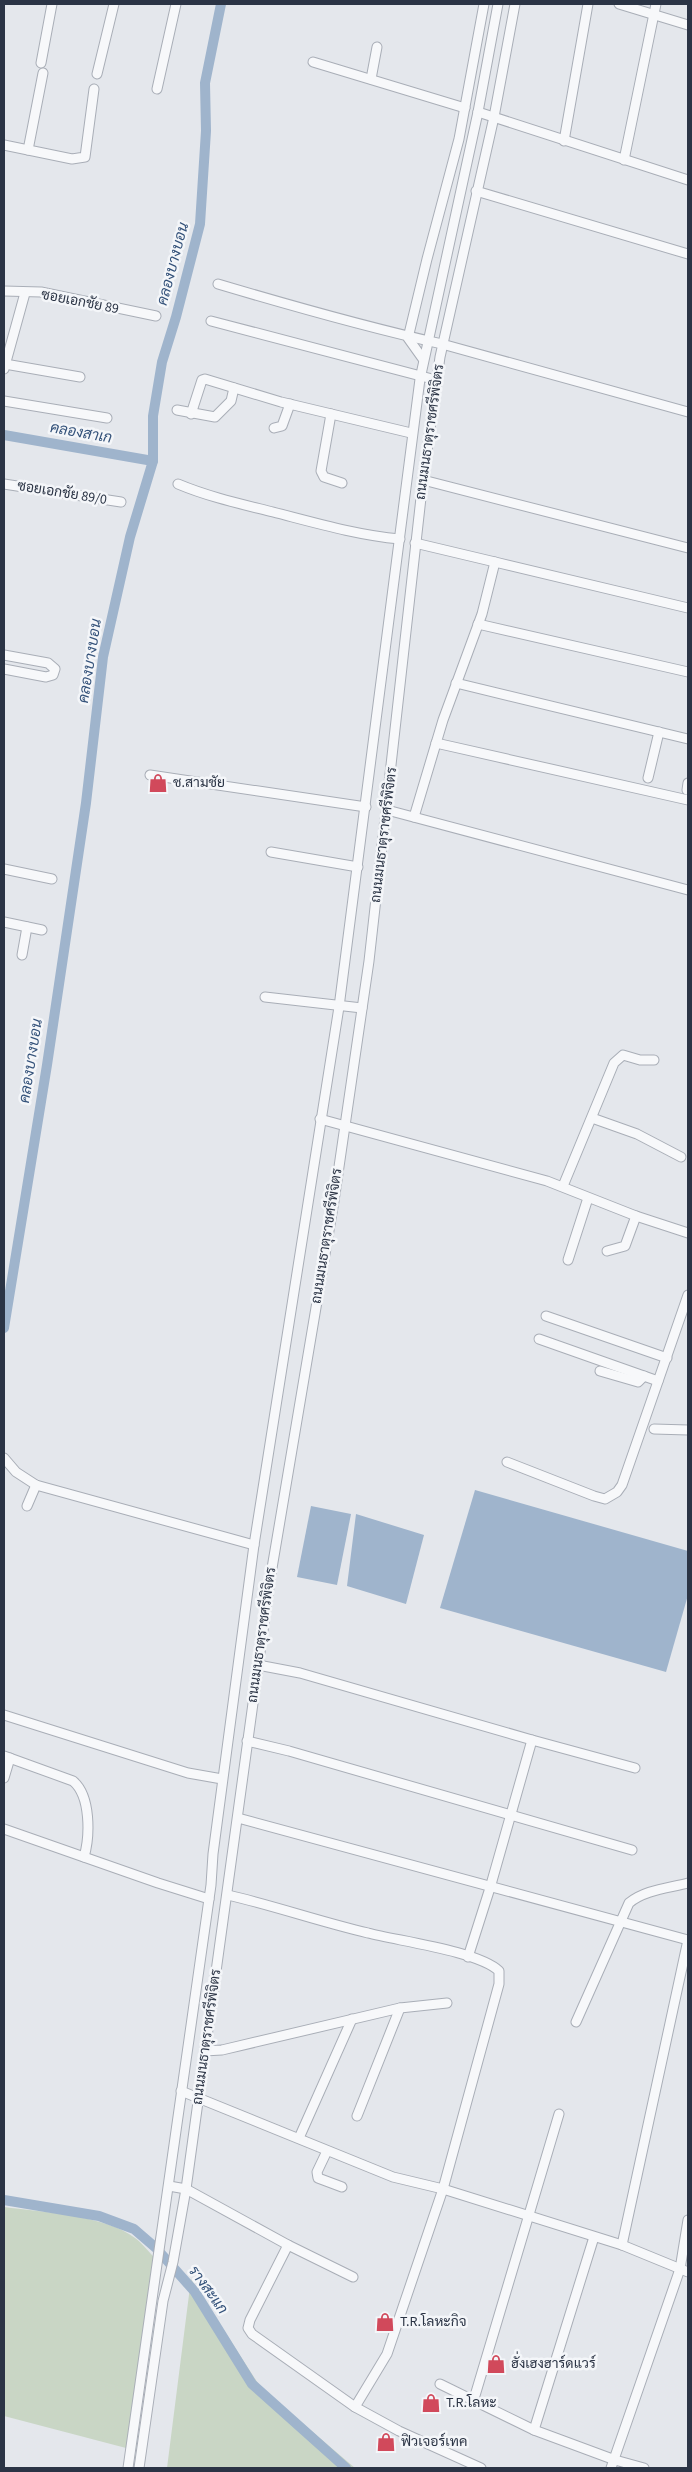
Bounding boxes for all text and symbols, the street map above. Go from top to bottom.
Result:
water label: คลองบางบอน [152,220,194,308]
street label: ซอยเอกชัย 89 [39,285,121,319]
street label: ถนนมนธาตุราชศรีพิจิตร [411,363,449,501]
water label: คลองสาเก [48,417,114,449]
street label: ซอยเอกชัย 89/0 [16,476,108,510]
water label: คลองบางบอน [73,617,107,705]
street label: ถนนมนธาตุราชศรีพิจิตร [366,766,402,904]
shop icon: ช.สามชัย [147,772,169,794]
place label: ช.สามชัย [173,773,225,793]
water label: คลองบางบอน [14,1017,48,1105]
street label: ถนนมนธาตุราชศรีพิจิตร [306,1167,348,1305]
street label: ถนนมนธาตุราชศรีพิจิตร [243,1566,281,1704]
street label: ถนนมนธาตุราชศรีพิจิตร [188,1968,226,2106]
water label: รางสะแก [183,2261,233,2319]
shop icon: T.R.โลหะกิจ [374,2311,396,2333]
place label: T.R.โลหะกิจ [400,2312,467,2332]
place label: ฮั่งเฮงฮาร์ดแวร์ [511,2351,596,2374]
shop icon: ฮั่งเฮงฮาร์ดแวร์ [485,2353,507,2375]
shop icon: T.R.โลหะ [420,2392,442,2414]
place label: T.R.โลหะ [446,2393,497,2413]
shop icon: ฟิวเจอร์เทค [375,2431,397,2453]
place label: ฟิวเจอร์เทค [401,2432,467,2452]

